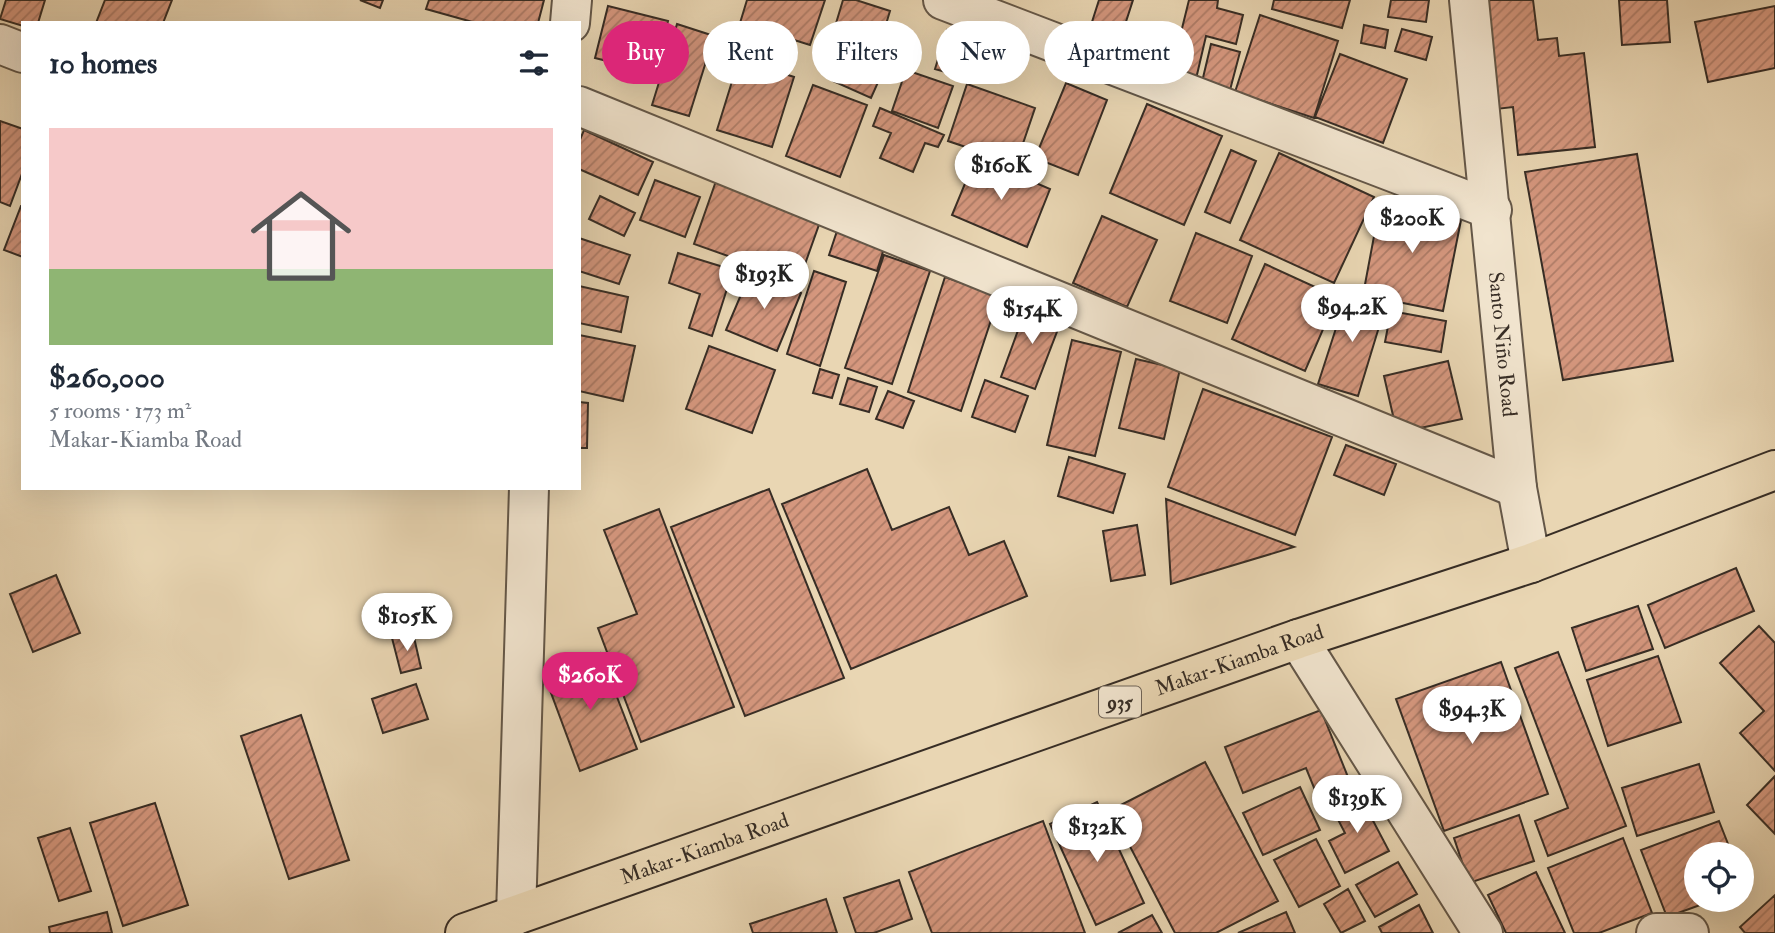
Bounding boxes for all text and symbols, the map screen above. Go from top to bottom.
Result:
chip: Buy [602,21,689,84]
chip: Rent [703,21,798,84]
chip: Filters [812,21,922,84]
chip: New [936,21,1030,84]
chip: Apartment [1044,21,1194,84]
icon: filters [515,44,553,82]
text: 10 homes [49,45,157,82]
pin: $160K [952,142,1050,202]
text: $160K [971,150,1031,179]
icon: home [238,173,364,299]
pin: $200K [1363,196,1461,255]
text: $200K [1380,203,1444,232]
pin: $193K [715,252,813,311]
text: $193K [735,259,793,288]
street label: Santo Niño Road [1482,270,1523,419]
pin: $94.2K [1295,284,1409,344]
pin: $154K [983,286,1081,346]
text: $94.2K [1317,292,1387,321]
text: $154K [1002,294,1062,323]
text: $260,000 [49,359,165,396]
text: 5 rooms · 173 m² [49,396,191,425]
text: Makar-Kiamba Road [49,425,242,454]
pin: $105K [358,594,456,653]
text: $105K [377,601,437,630]
street label: Makar-Kiamba Road [1152,618,1328,702]
pin: $260K [541,652,639,712]
text: $260K [558,660,622,689]
pin: $94.3K [1415,686,1529,746]
road number: 935 [1099,687,1141,718]
text: $94.3K [1438,694,1506,723]
pin: $139K [1308,776,1406,835]
text: $139K [1328,783,1386,812]
pin: $132K [1048,804,1146,864]
street label: Makar-Kiamba Road [617,807,793,891]
text: $132K [1068,812,1126,841]
map controls [1684,842,1754,912]
button: locate [1684,842,1754,912]

